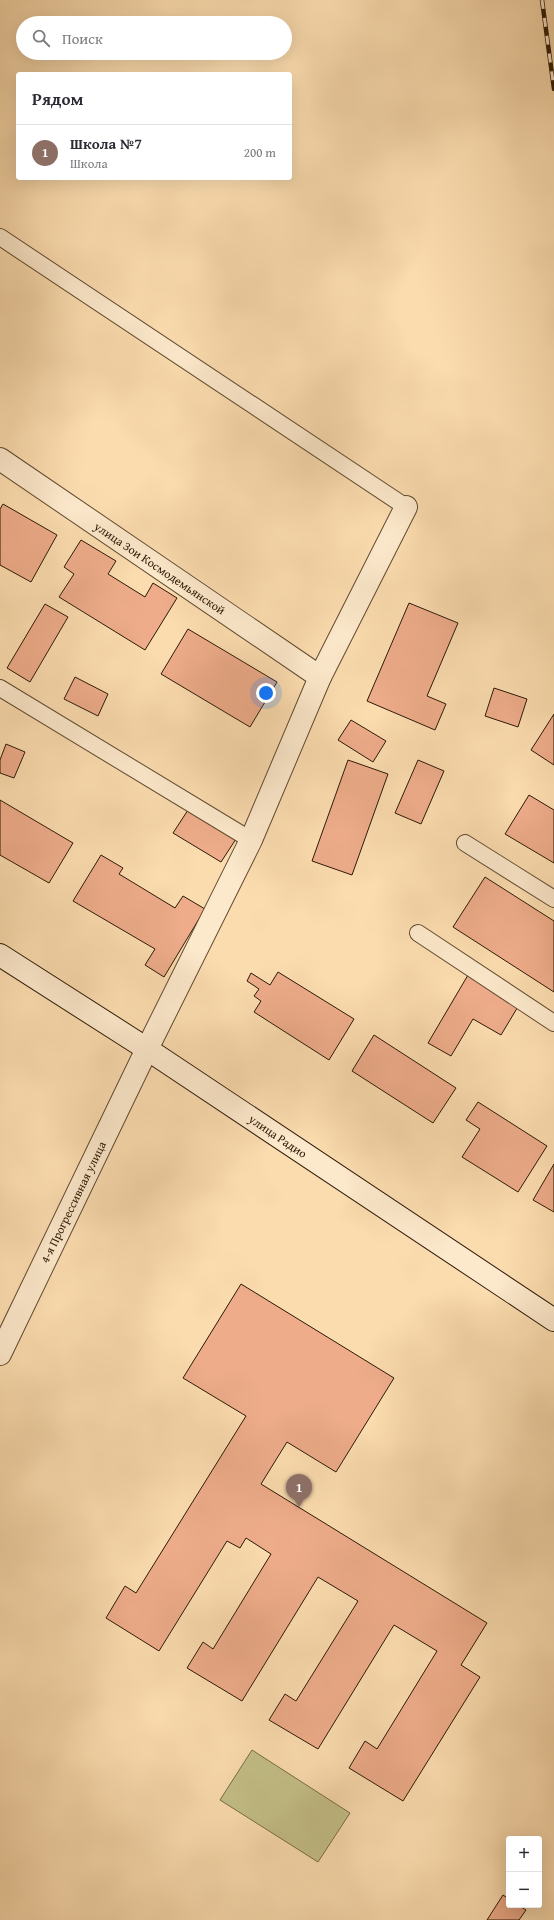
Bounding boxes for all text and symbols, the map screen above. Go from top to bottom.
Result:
search box [16,16,292,60]
icon: search [30,27,52,49]
text: Поиск [62,28,103,49]
text: Рядом [32,86,83,111]
text: Школа №7 [70,133,142,154]
text: 1 [42,143,48,162]
text: 200 m [244,143,276,162]
text: Школа [70,154,108,173]
street label: улица Зои Космодемьянской [90,517,229,618]
your location [256,683,276,703]
street label: улица Радио [245,1110,311,1162]
street label: 4-я Прогрессивная улица [36,1138,110,1266]
pin: 1 [286,1474,312,1507]
map controls [506,1836,542,1908]
button: + [506,1836,542,1872]
button: − [506,1872,542,1908]

